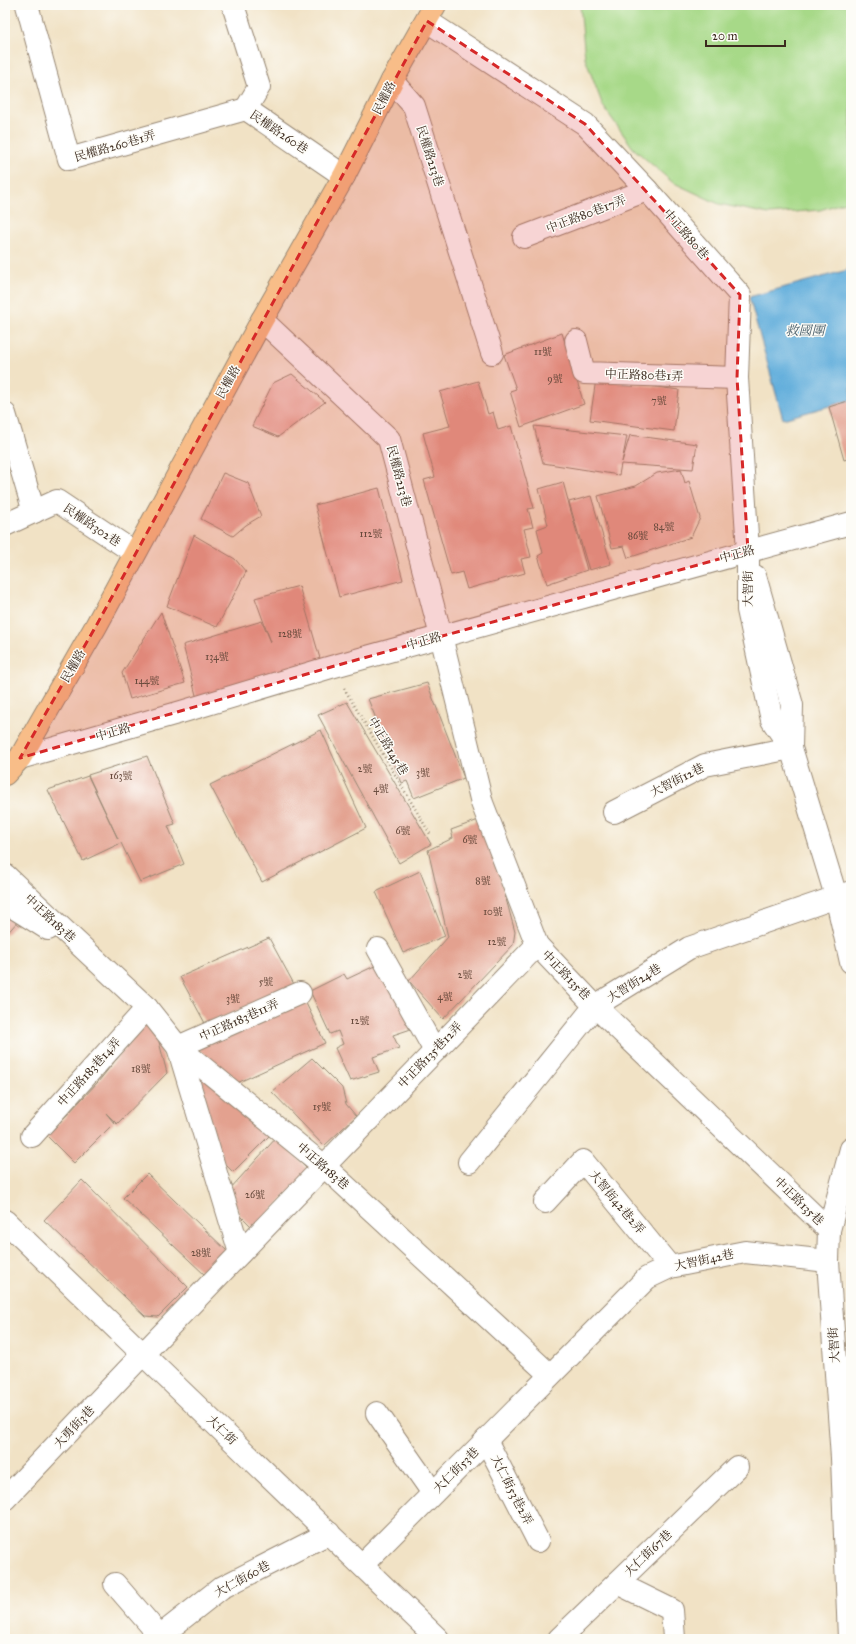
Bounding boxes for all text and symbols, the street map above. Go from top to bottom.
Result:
scale bar [706,22,785,48]
text: 20 m [712,29,738,43]
street label: 民權路 [370,79,398,117]
street label: 民權路260巷 [247,107,311,157]
street label: 民權路213巷 [414,124,446,188]
street label: 民權路260巷1弄 [73,128,157,164]
street label: 中正路80巷17弄 [544,192,628,236]
street label: 中正路80巷 [661,206,711,262]
water label: 救國團 [785,323,826,339]
house number: 11號 [534,346,552,358]
street label: 民權路 [213,363,243,401]
street label: 中正路80巷1弄 [605,367,683,383]
house number: 9號 [547,373,563,385]
house number: 7號 [651,395,667,407]
street label: 民權路213巷 [384,444,414,508]
street label: 民權路302巷 [61,501,123,549]
house number: 84號 [654,521,674,533]
house number: 112號 [360,528,382,540]
house number: 86號 [628,530,648,542]
street label: 中正路 [718,543,756,565]
street label: 大智街 [741,570,755,607]
house number: 128號 [278,628,302,640]
street label: 中正路 [405,629,443,653]
street label: 民權路 [58,647,88,685]
house number: 134號 [205,651,229,663]
house number: 144號 [134,675,160,687]
street label: 中正路145巷 [365,715,411,777]
street label: 中正路 [94,720,132,744]
street label: 大智街12巷 [648,760,706,800]
house number: 2號 [358,763,372,775]
house number: 3號 [416,767,430,779]
house number: 163號 [109,770,133,782]
house number: 4號 [373,783,389,795]
house number: 6號 [395,825,411,837]
house number: 6號 [462,834,478,846]
house number: 8號 [475,875,491,887]
street label: 中正路183巷 [22,891,78,945]
house number: 10號 [483,906,503,918]
house number: 12號 [488,936,506,948]
street label: 中正路135巷 [539,947,593,1003]
street label: 大智街24巷 [605,961,663,1005]
house number: 2號 [458,969,472,981]
house number: 5號 [259,976,273,988]
house number: 4號 [437,991,453,1003]
house number: 3號 [226,993,240,1005]
street label: 中正路183巷11弄 [197,996,281,1044]
house number: 12號 [351,1015,369,1027]
street label: 中正路135巷12弄 [395,1019,465,1091]
street label: 中正路183巷14弄 [55,1035,123,1109]
house number: 18號 [131,1063,151,1075]
house number: 15號 [313,1101,331,1113]
street label: 中正路183巷 [294,1140,352,1192]
street label: 大智街42巷2弄 [586,1167,648,1237]
street label: 中正路135巷 [771,1174,827,1228]
house number: 26號 [245,1189,265,1201]
house number: 28號 [191,1247,211,1259]
street label: 大智街42巷 [673,1247,735,1273]
street label: 大智街 [826,1326,842,1363]
street label: 大勇街3巷 [51,1403,97,1451]
street label: 大仁街 [204,1412,241,1448]
street label: 大仁街53巷 [430,1444,482,1496]
street label: 大仁街53巷2弄 [488,1453,536,1527]
street label: 大仁街67巷 [621,1527,675,1579]
street label: 大仁街60巷 [212,1558,272,1600]

